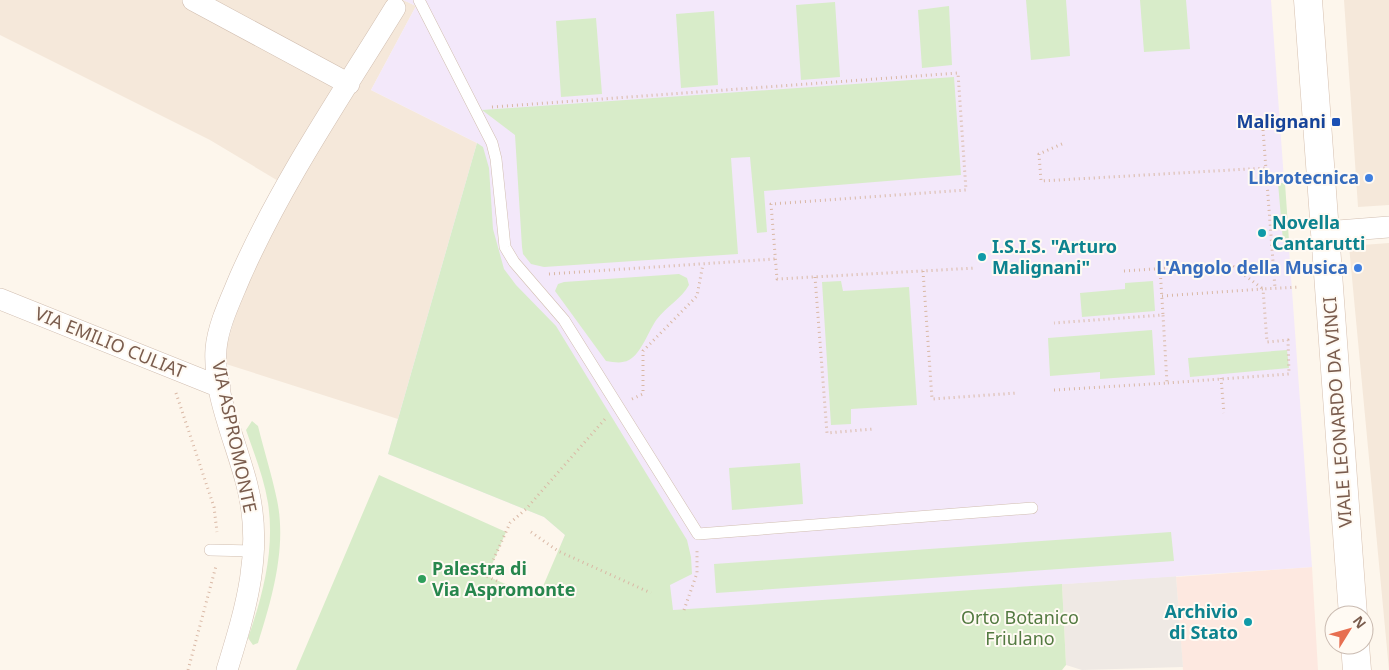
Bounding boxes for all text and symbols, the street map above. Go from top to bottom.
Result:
place label: Malignani [1237,109,1326,133]
marker: Malignani [1330,116,1342,128]
place label: Librotecnica [1248,165,1359,189]
marker: Librotecnica [1363,172,1375,184]
place label: Novella Cantarutti [1272,210,1365,255]
marker: Novella Cantarutti [1256,227,1268,239]
place label: I.S.I.S. "Arturo Malignani" [992,234,1117,279]
marker: I.S.I.S. "Arturo Malignani" [976,251,988,263]
place label: L'Angolo della Musica [1156,255,1348,279]
marker: L'Angolo della Musica [1352,262,1364,274]
street label: VIALE LEONARDO DA VINCI [1317,296,1357,528]
street label: VIA EMILIO CULIAT [32,301,189,383]
street label: VIA ASPROMONTE [207,359,263,515]
place label: Palestra di Via Aspromonte [432,556,575,601]
marker: Palestra di Via Aspromonte [416,573,428,585]
place label: Archivio di Stato [1165,599,1238,644]
park label: Orto Botanico Friulano [961,605,1079,650]
north arrow [1324,605,1374,655]
text: N [1349,612,1371,632]
marker: Archivio di Stato [1242,616,1254,628]

